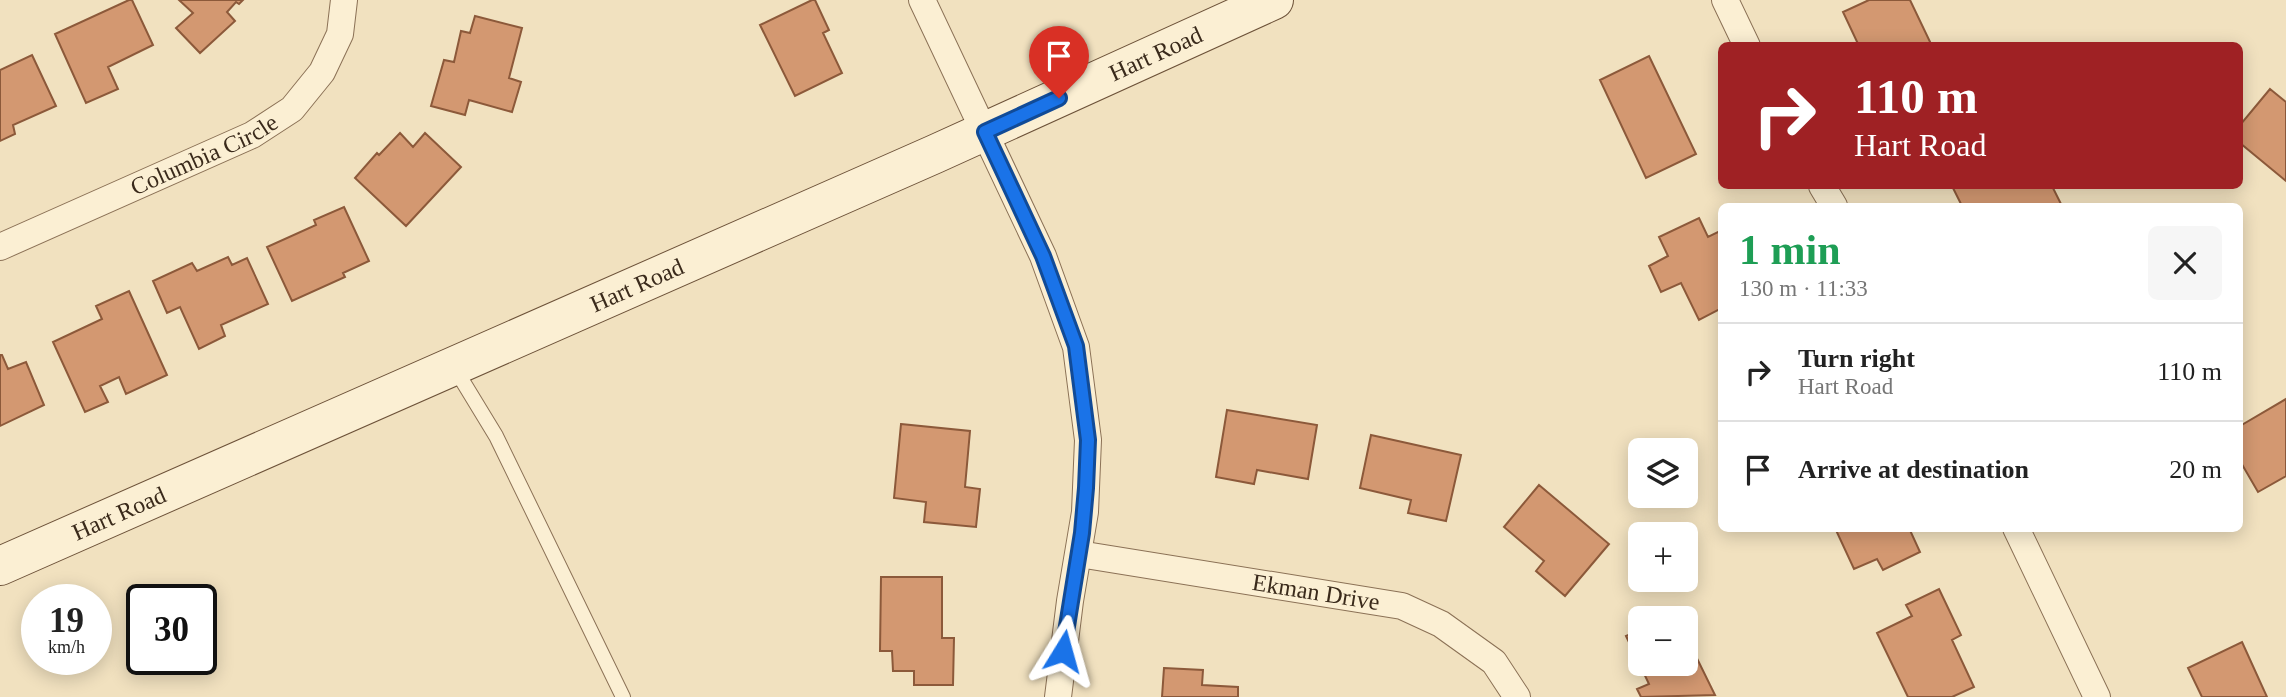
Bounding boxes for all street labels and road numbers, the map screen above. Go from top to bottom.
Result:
street label: Hart Road [1105,21,1206,86]
street label: Columbia Circle [127,109,282,200]
street label: Hart Road [586,253,688,317]
street label: Hart Road [68,482,170,546]
street label: Ekman Drive [1250,569,1382,615]

